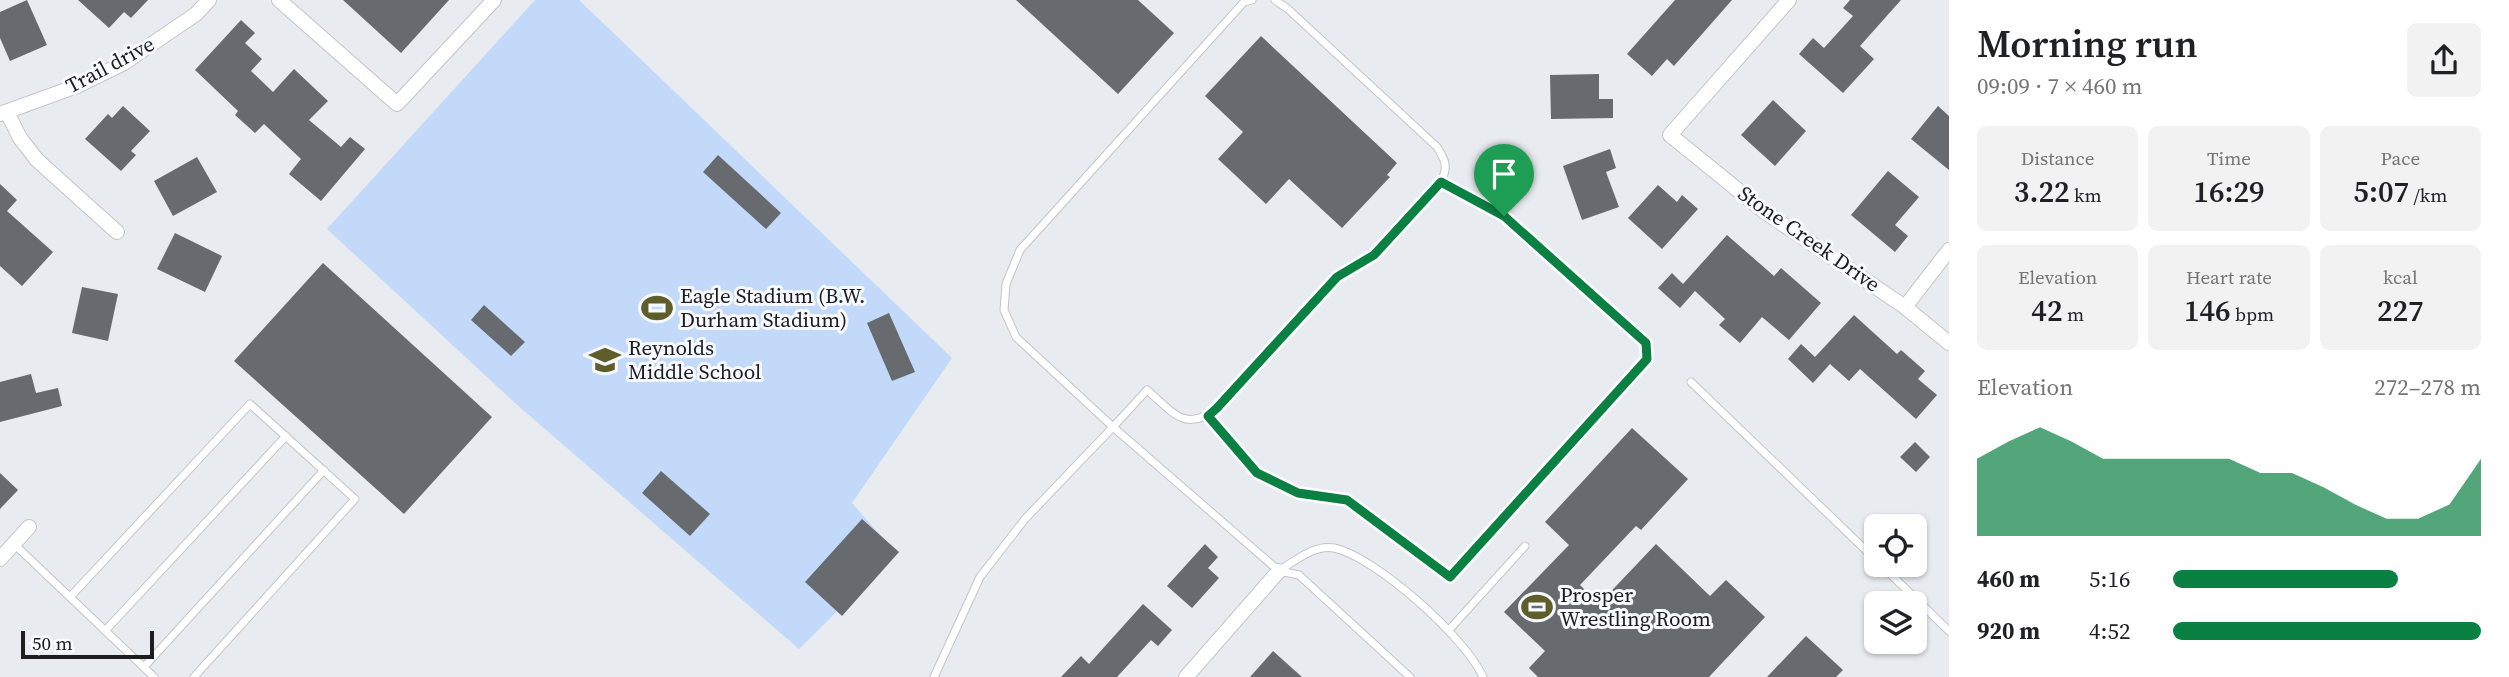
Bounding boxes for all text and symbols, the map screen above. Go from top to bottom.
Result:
text: Morning run [1977,18,2198,70]
button: share [2407,23,2481,97]
street label: Trail drive [60,29,159,100]
text: 09:09 · 7 × 460 m [1977,70,2143,102]
pin [1474,144,1534,216]
text: Distance [2021,145,2094,171]
text: Time [2207,145,2251,171]
text: Pace [2380,145,2420,171]
icon: arrive [1485,155,1523,193]
text: 3.22 [2014,171,2070,212]
text: 16:29 [2193,171,2265,212]
text: 5:07 [2353,171,2409,212]
street label: Stone Creek Drive [1732,179,1886,298]
text: km [2070,182,2102,208]
text: /km [2409,182,2447,208]
text: Elevation [2018,264,2097,290]
text: Heart rate [2186,264,2272,290]
text: kcal [2383,264,2418,290]
place label: Eagle Stadium (B.W. Durham Stadium) [680,281,865,334]
text: 42 [2031,290,2062,331]
text: 146 [2184,290,2231,331]
text: 227 [2377,290,2424,331]
sports icon: Eagle Stadium (B.W. Durham Stadium) [640,291,674,325]
text: m [2062,301,2084,327]
text: bpm [2231,301,2274,327]
place label: Reynolds Middle School [628,333,761,386]
school or university icon: Reynolds Middle School [588,343,622,377]
text: Elevation [1977,371,2073,403]
text: 272–278 m [2374,371,2481,403]
map controls [1864,514,1927,654]
button: locate [1864,514,1927,577]
text: 460 m [1977,563,2040,595]
text: 5:16 [2089,563,2130,595]
place label: Prosper Wrestling Room [1560,580,1711,633]
sports icon: Prosper Wrestling Room [1520,590,1554,624]
button: layers [1864,591,1927,654]
text: 920 m [1977,615,2040,647]
text: 4:52 [2089,615,2130,647]
scale bar [21,628,154,660]
text: 50 m [32,630,73,656]

